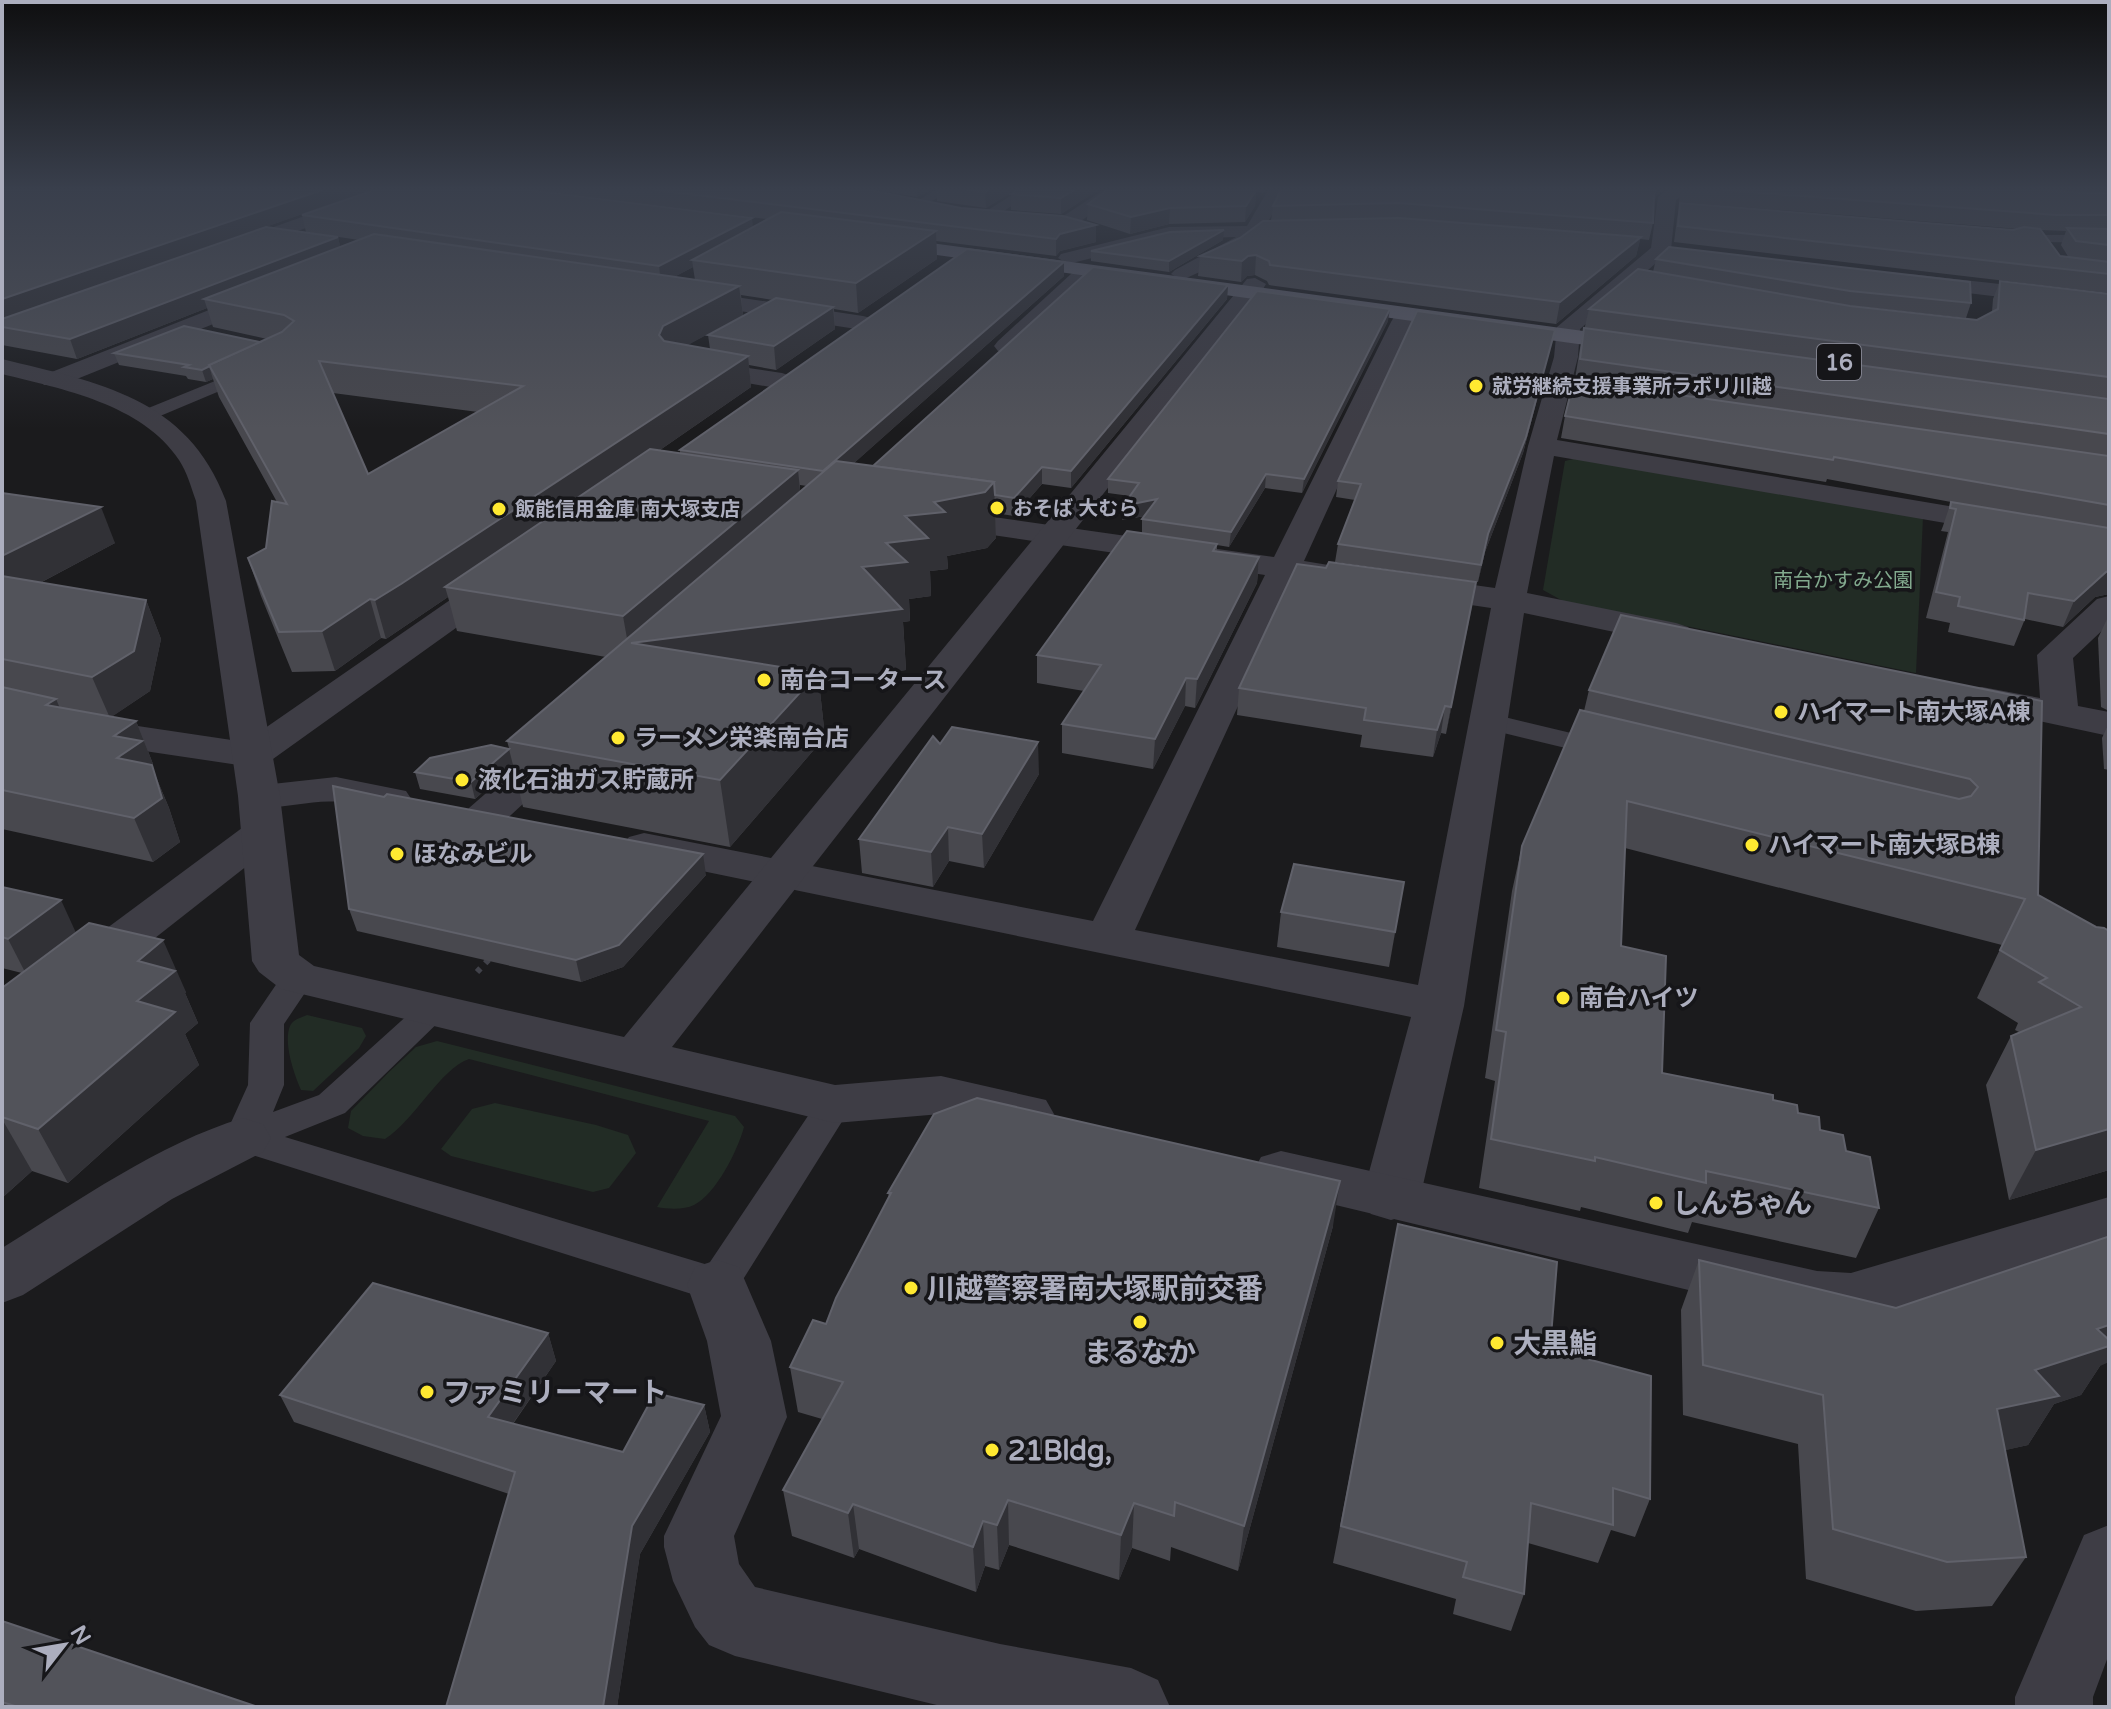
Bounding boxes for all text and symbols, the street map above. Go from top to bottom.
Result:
road number: 16 [1817,344,1861,380]
place label: 就労継続支援事業所ラボリ川越 [1492,375,1772,399]
marker: 就労継続支援事業所ラボリ川越 [1467,377,1485,395]
place label: おそば 大むら [1013,497,1138,521]
place label: 飯能信用金庫 南大塚支店 [515,498,740,522]
marker: おそば 大むら [988,499,1006,517]
marker: 飯能信用金庫 南大塚支店 [490,500,508,518]
park label: 南台かすみ公園 [1773,569,1913,593]
place label: 南台コータース [780,666,947,695]
marker: 南台コータース [755,671,773,689]
place label: ハイマート南大塚A棟 [1797,698,2030,727]
marker: ハイマート南大塚A棟 [1772,703,1790,721]
place label: ラーメン栄楽南台店 [634,724,849,753]
marker: ラーメン栄楽南台店 [609,729,627,747]
place label: 液化石油ガス貯蔵所 [478,766,694,795]
marker: 液化石油ガス貯蔵所 [453,771,471,789]
place label: ハイマート南大塚B棟 [1768,831,2000,860]
marker: ハイマート南大塚B棟 [1743,836,1761,854]
place label: ほなみビル [413,840,533,869]
marker: ほなみビル [388,845,406,863]
place label: 南台ハイツ [1579,984,1699,1013]
marker: 南台ハイツ [1554,989,1572,1007]
place label: しんちゃん [1672,1187,1812,1221]
marker: しんちゃん [1647,1194,1665,1212]
place label: 川越警察署南大塚駅前交番 [927,1272,1263,1306]
marker: 川越警察署南大塚駅前交番 [902,1279,920,1297]
marker: まるなか [1131,1313,1149,1331]
place label: 大黒鮨 [1513,1327,1597,1361]
marker: 大黒鮨 [1488,1334,1506,1352]
place label: まるなか [1084,1336,1196,1370]
place label: ファミリーマート [443,1376,667,1410]
marker: ファミリーマート [418,1383,436,1401]
place label: 21Bldg, [1008,1434,1112,1468]
marker: 21Bldg, [983,1441,1001,1459]
north arrow [24,1605,104,1685]
text: N [65,1621,96,1649]

